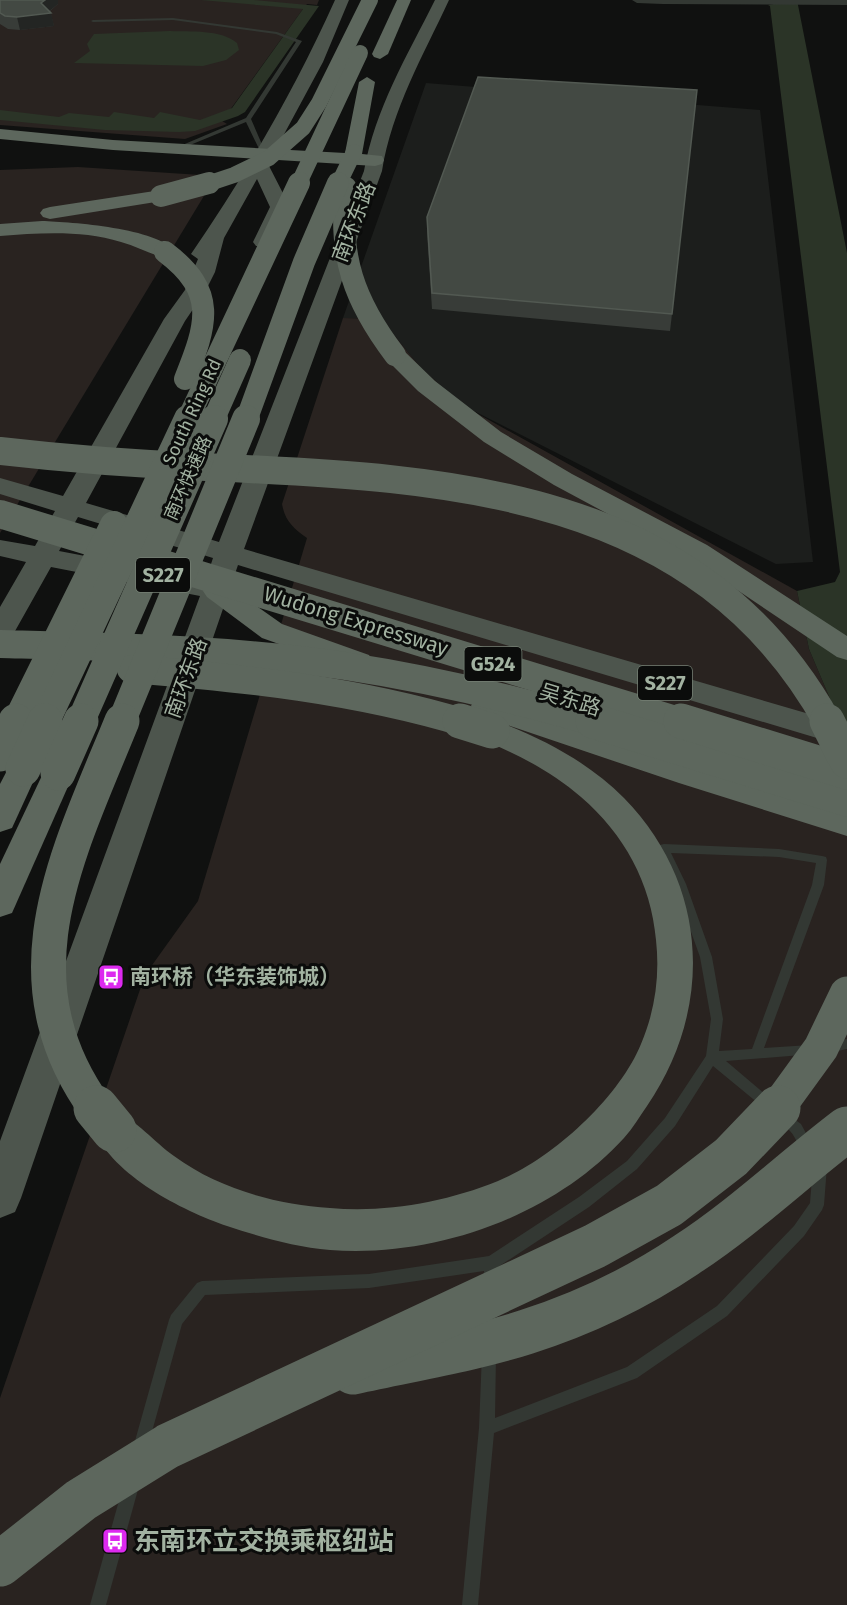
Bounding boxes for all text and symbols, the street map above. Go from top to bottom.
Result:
street label: 南环东路 [327,178,381,266]
street label: South Ring Rd [158,355,226,469]
street label: 南环快速路 [160,432,216,524]
road number: S227 [136,558,190,592]
street label: Wudong Expressway [261,581,452,662]
street label: 南环东路 [159,634,213,722]
road number: G524 [464,647,522,681]
road number: S227 [638,666,692,700]
street label: 吴东路 [536,678,604,722]
bus stop icon: 南环桥（华东装饰城） [96,962,126,992]
place label: 南环桥（华东装饰城） [130,964,340,990]
bus stop icon: 东南环立交换乘枢纽站 [100,1526,130,1556]
place label: 东南环立交换乘枢纽站 [134,1526,394,1557]

